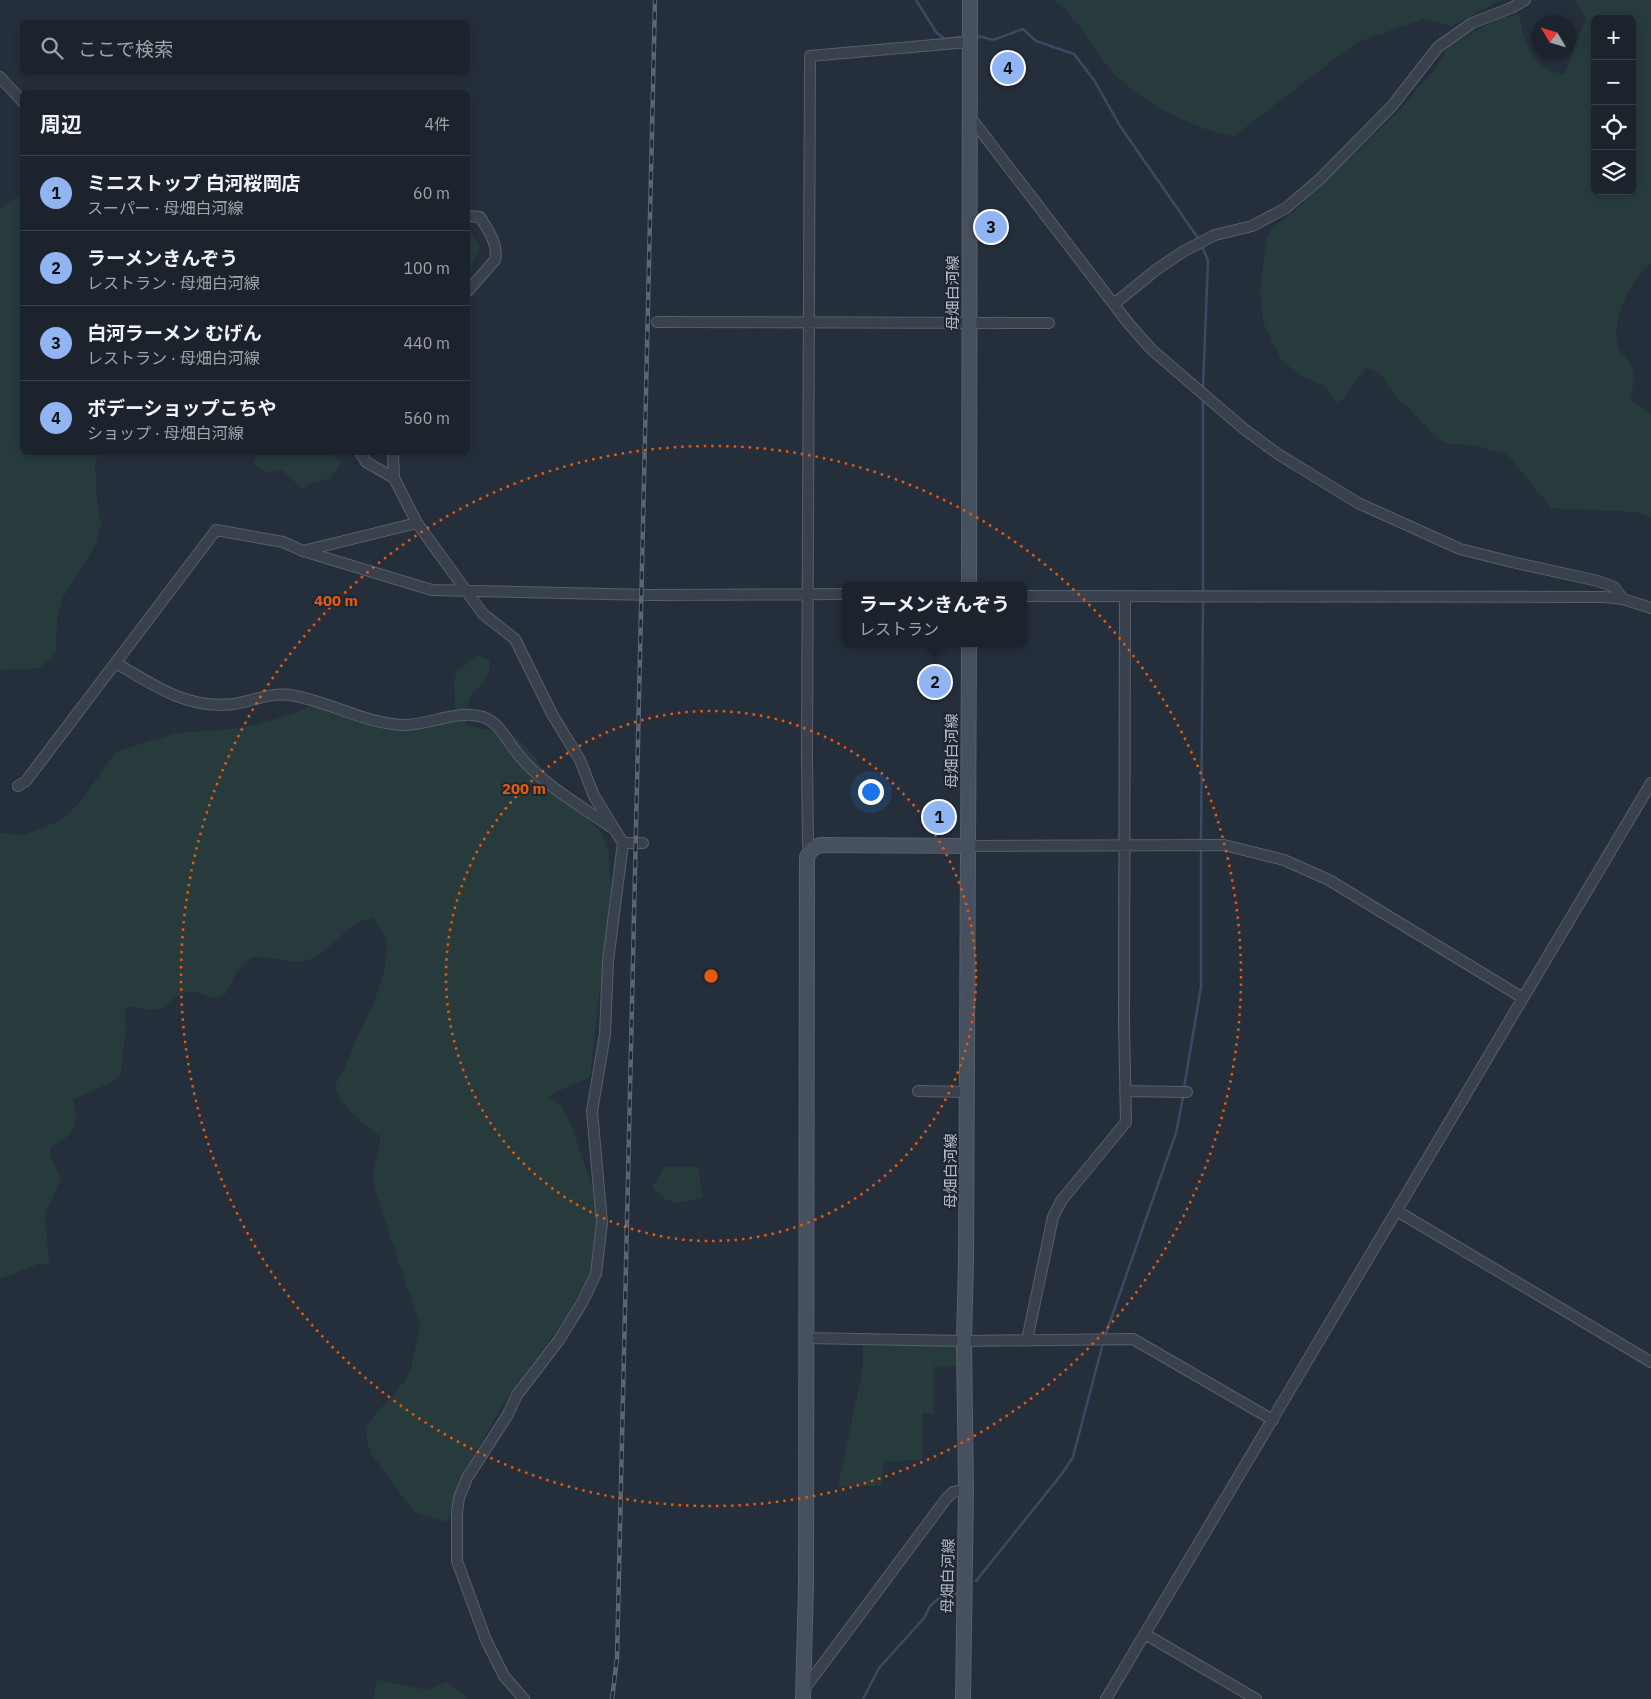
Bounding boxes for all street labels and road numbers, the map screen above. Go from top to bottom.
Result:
street label: 母畑白河線 [943,255,962,331]
street label: 母畑白河線 [942,713,961,789]
street label: 母畑白河線 [941,1133,960,1209]
street label: 母畑白河線 [937,1538,958,1614]

